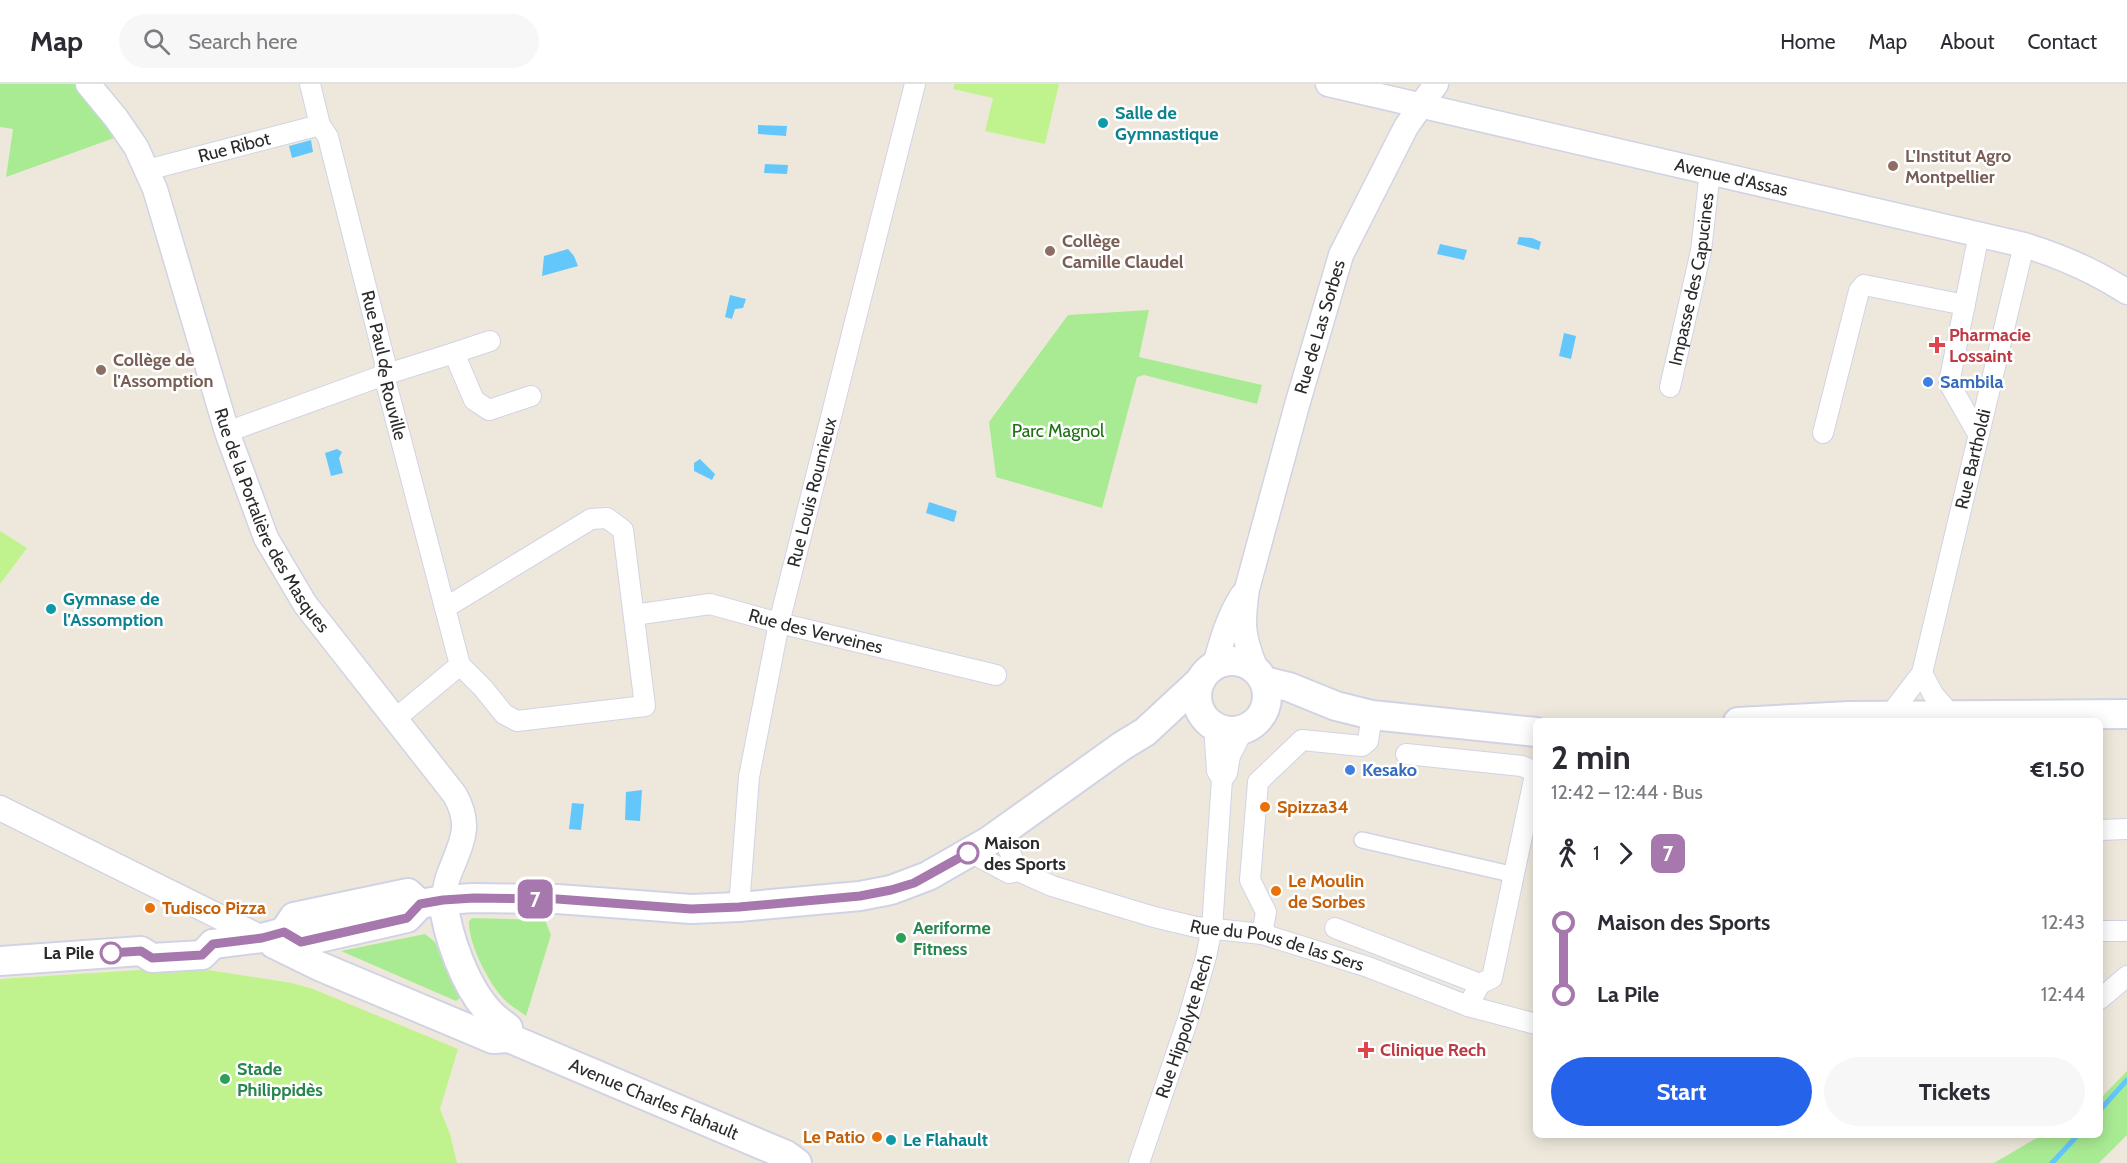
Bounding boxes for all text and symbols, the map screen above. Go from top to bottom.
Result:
search box [119,14,539,68]
text: Map [30,24,83,58]
icon: search [140,25,173,58]
text: Search here [188,28,297,55]
text: Home [1780,29,1836,54]
text: Map [1869,29,1907,54]
text: About [1940,29,1994,54]
text: Contact [2027,29,2097,54]
place label: Salle de Gymnastique [1115,102,1219,145]
marker: Salle de Gymnastique [1096,116,1110,130]
street label: Rue Ribot [196,127,273,167]
place label: L'Institut Agro Montpellier [1905,145,2011,188]
street label: Avenue d'Assas [1673,154,1790,201]
marker: L'Institut Agro Montpellier [1886,159,1900,173]
street label: Impasse des Capucines [1664,192,1718,368]
place label: Collège Camille Claudel [1062,230,1184,273]
marker: Collège Camille Claudel [1043,244,1057,258]
street label: Rue de Las Sorbes [1290,257,1350,397]
street label: Rue Paul de Rouville [356,288,412,442]
place label: Pharmacie Lossaint [1949,324,2031,367]
marker: Pharmacie Lossaint [1930,338,1944,352]
place label: Collège de l'Assomption [113,349,213,392]
marker: Collège de l'Assomption [94,363,108,377]
place label: Sambila [1940,371,2003,393]
marker: Sambila [1921,375,1935,389]
street label: Rue de la Portalière des Masques [209,405,334,637]
street label: Rue Bartholdi [1950,407,1996,511]
street label: Rue Louis Roumieux [783,415,842,570]
park label: Parc Magnol [1012,420,1105,442]
place label: Gymnase de l'Assomption [63,588,163,631]
marker: Gymnase de l'Assomption [44,602,58,616]
street label: Rue des Verveines [746,604,885,658]
text: 2 min [1551,737,1631,777]
text: €1.50 [2031,756,2085,783]
place label: Kesako [1362,759,1417,781]
marker: Kesako [1343,763,1357,777]
text: 12:42 – 12:44 · Bus [1551,780,1703,804]
place label: Spizza34 [1277,796,1349,818]
marker: Spizza34 [1258,800,1272,814]
place label: Maison des Sports [984,832,1066,875]
icon: walk [1551,837,1584,870]
icon: forward [1609,837,1642,870]
text: 1 [1593,841,1600,865]
text: 7 [1663,841,1673,866]
marker: Maison des Sports [957,842,979,864]
place label: Le Moulin de Sorbes [1288,870,1366,913]
line badge: 7 [516,880,554,918]
marker: Le Moulin de Sorbes [1269,884,1283,898]
text: 7 [530,887,540,912]
place label: Tudisco Pizza [162,897,266,919]
marker: Tudisco Pizza [143,901,157,915]
text: Maison des Sports [1597,909,1770,936]
text: 12:43 [2041,910,2085,934]
street label: Rue du Pous de las Sers [1188,915,1367,976]
place label: Aeriforme Fitness [913,917,991,960]
marker: Aeriforme Fitness [894,931,908,945]
place label: La Pile [43,942,94,964]
marker: La Pile [100,942,122,964]
street label: Rue Hippolyte Rech [1151,952,1217,1101]
text: La Pile [1597,981,1659,1008]
text: 12:44 [2041,982,2085,1006]
place label: Clinique Rech [1380,1039,1486,1061]
marker: Clinique Rech [1357,1041,1375,1059]
street label: Avenue Charles Flahault [566,1054,742,1145]
button: Start [1551,1057,1812,1126]
button: Tickets [1824,1057,2085,1126]
place label: Stade Philippidès [237,1058,323,1101]
marker: Stade Philippidès [218,1072,232,1086]
place label: Le Patio [803,1126,865,1148]
place label: Le Flahault [903,1129,988,1151]
marker: Le Patio [870,1130,884,1144]
marker: Le Flahault [884,1133,898,1147]

